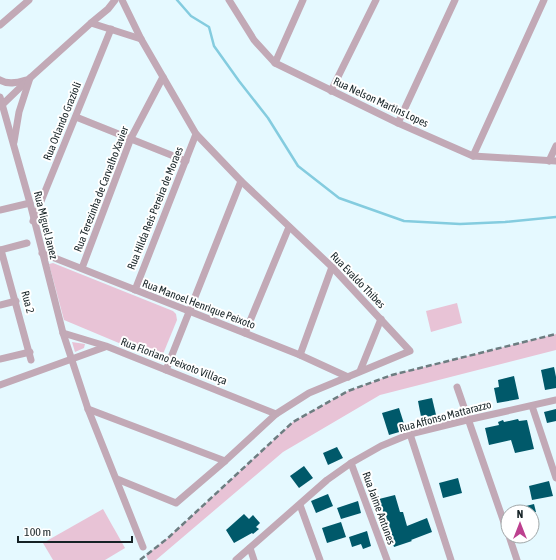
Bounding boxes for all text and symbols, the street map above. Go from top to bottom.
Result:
street label: Rua Nelson Martins Lopes [332,75,430,129]
street label: Rua Orlando Grazioli [41,80,83,162]
street label: Rua Terezinha de Carvalho Xavier [71,124,131,253]
street label: Rua Hilda Reis Pereira de Moraes [125,145,185,271]
street label: Rua Miguel Janez [32,190,60,260]
street label: Rua Evaldo Thibes [328,250,388,310]
street label: Rua Manoel Henrique Peixoto [141,277,257,331]
street label: Rua 2 [19,290,37,314]
street label: Rua Floriano Peixoto Villaça [119,335,229,387]
street label: Rua Affonso Mattarazzo [398,398,492,434]
street label: Rua Jaime Antunes [360,470,398,546]
north arrow [500,504,540,544]
text: N [517,508,523,520]
scale bar [18,518,132,544]
text: 100 m [24,525,51,539]

